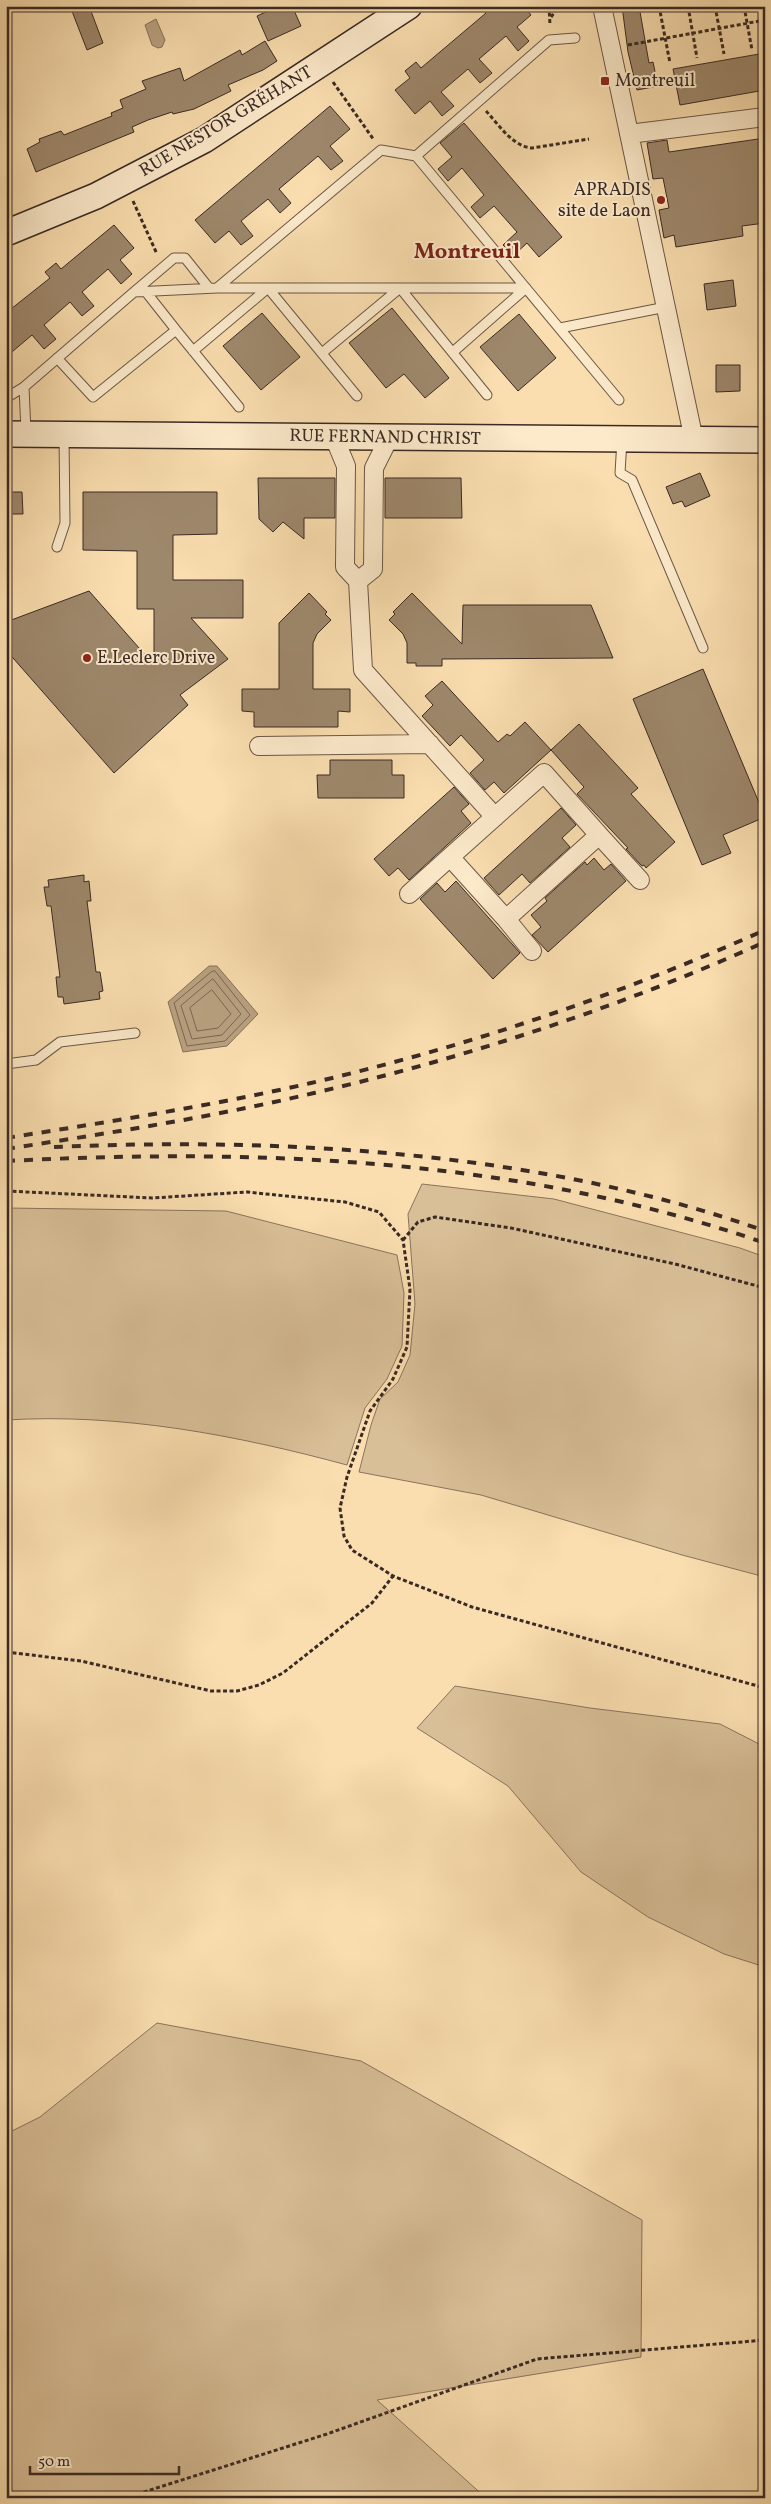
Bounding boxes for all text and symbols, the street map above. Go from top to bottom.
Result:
street label: RUE NESTOR GRÉHANT [135,60,318,184]
place label: Montreuil [615,69,695,94]
marker: Montreuil [599,75,611,87]
place label: APRADIS site de Laon [558,178,651,224]
marker: APRADIS site de Laon [655,194,667,206]
district label: Montreuil [414,237,520,268]
street label: RUE FERNAND CHRIST [289,424,481,452]
place label: E.Leclerc Drive [97,646,215,671]
marker: E.Leclerc Drive [81,652,93,664]
scale bar [30,2444,179,2476]
text: 50 m [38,2452,70,2473]

